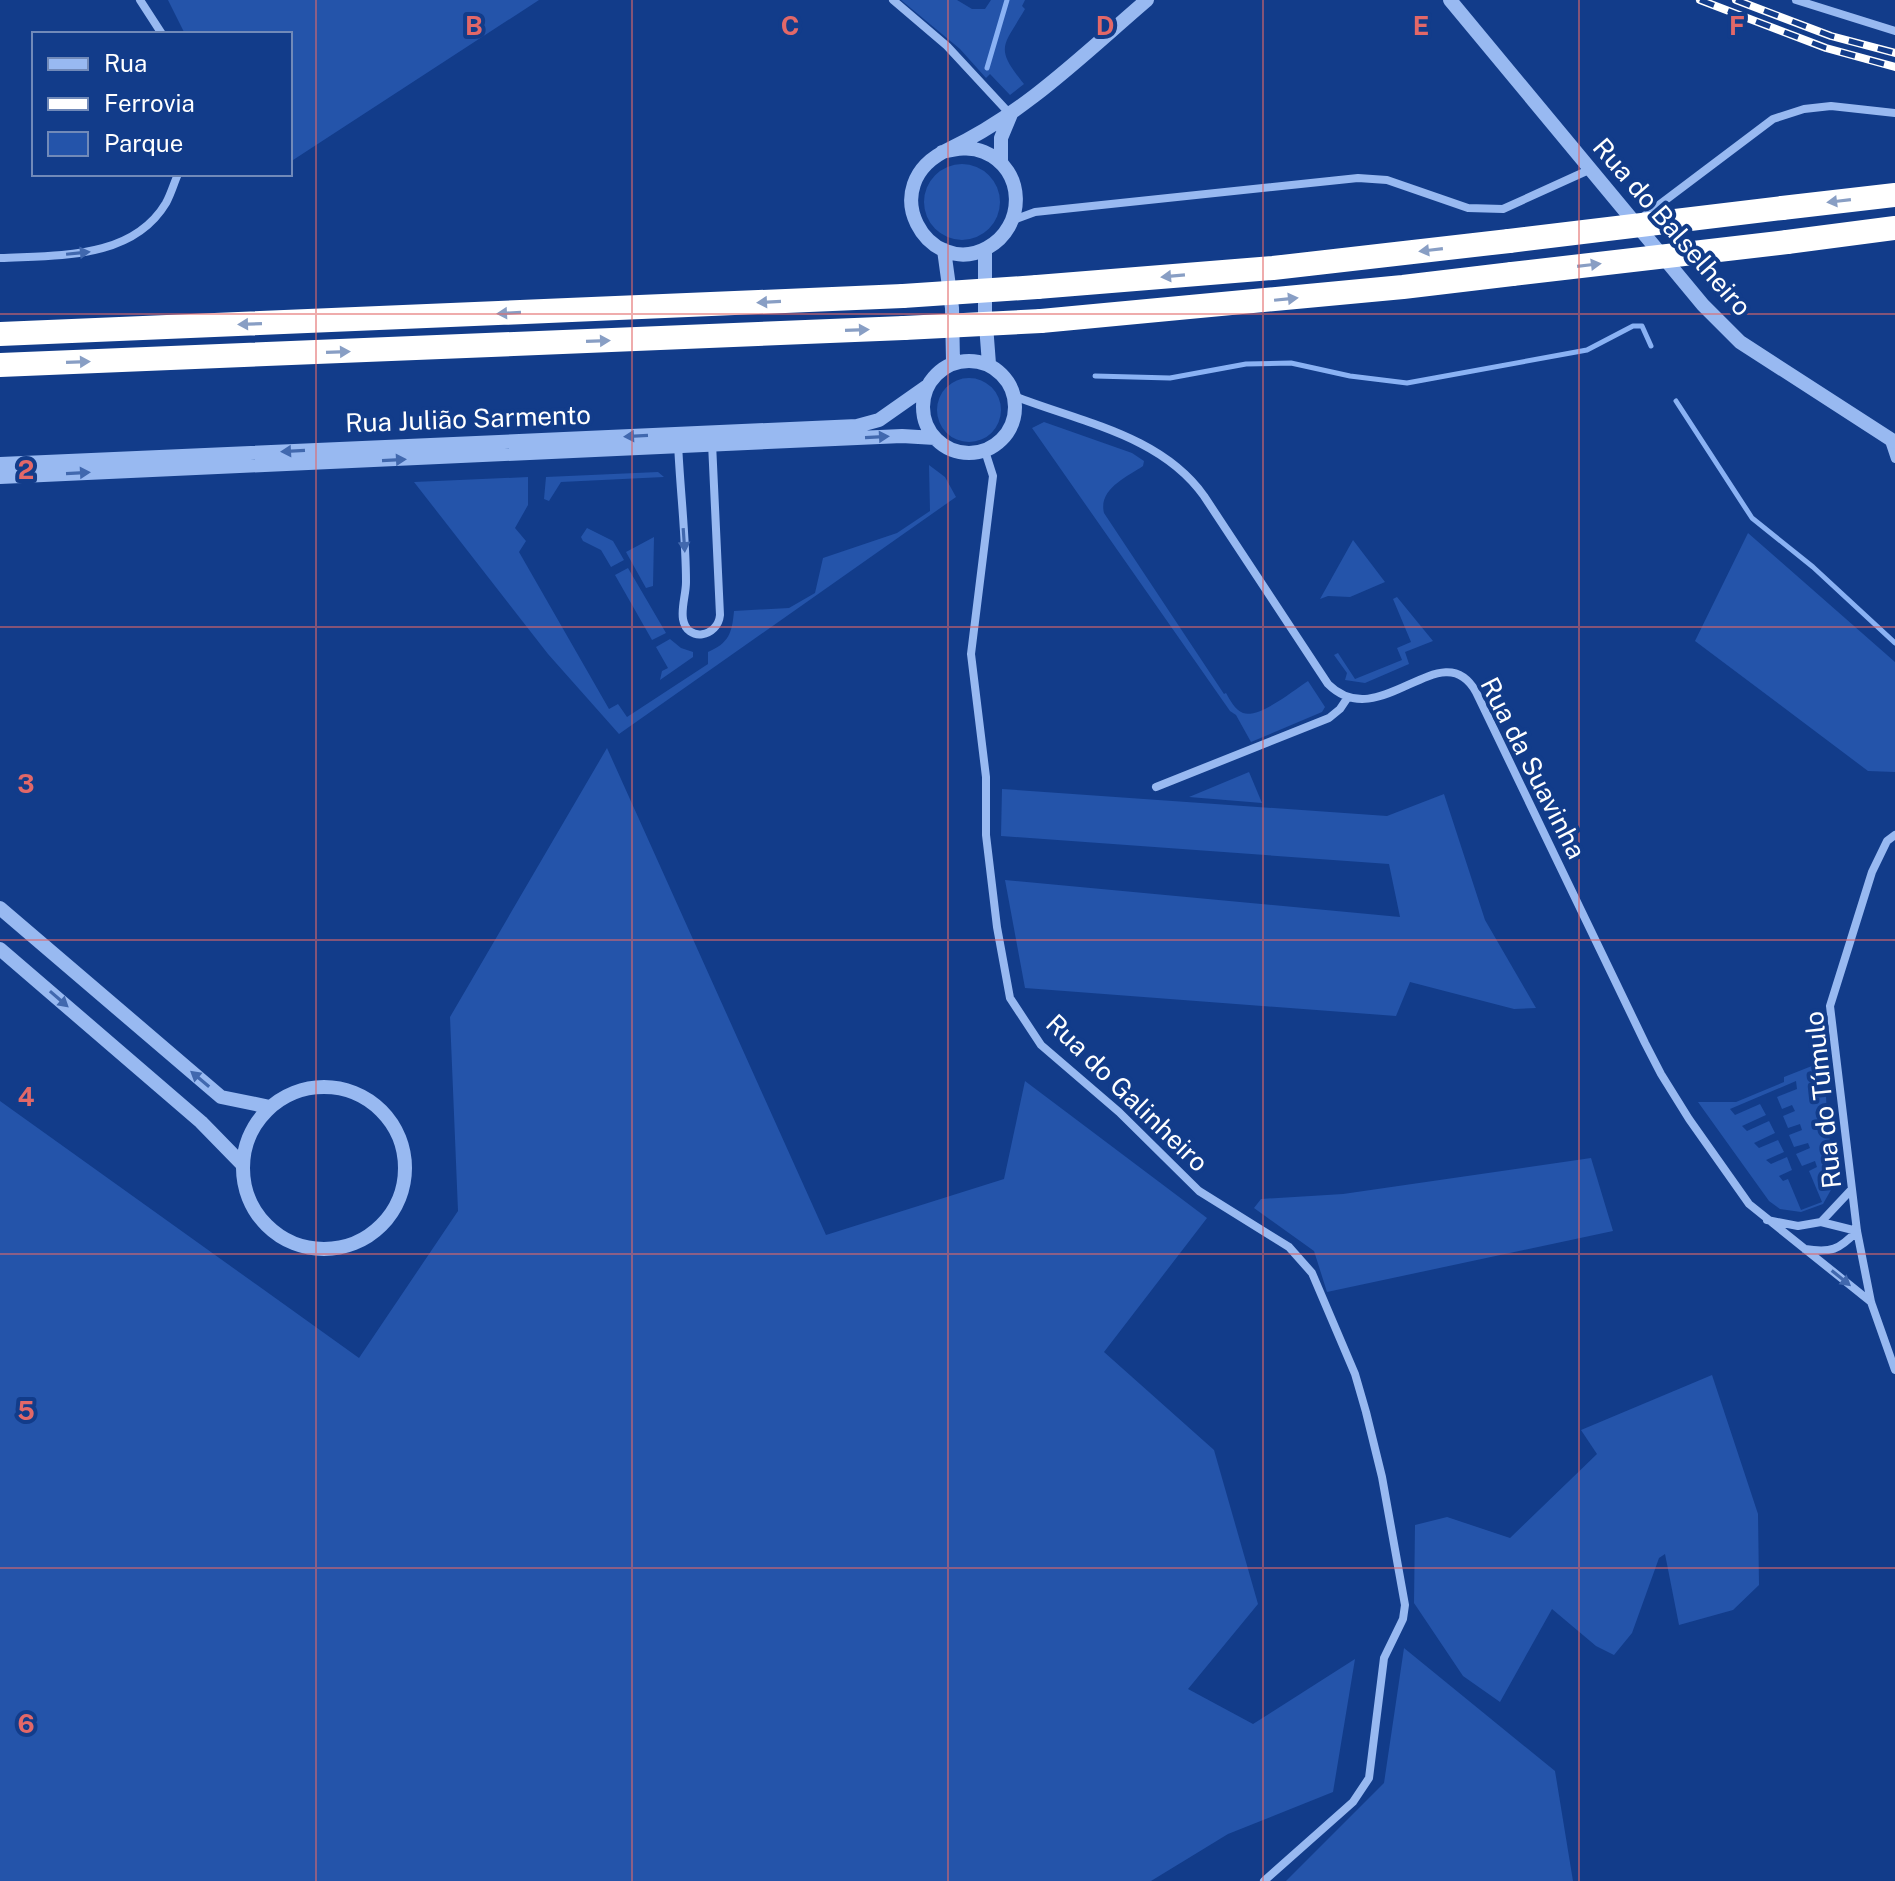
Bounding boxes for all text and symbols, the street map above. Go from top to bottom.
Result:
text: B [465,10,483,41]
text: C [781,10,799,41]
text: D [1096,10,1114,41]
text: E [1413,10,1429,41]
text: F [1729,10,1745,41]
legend [32,32,292,176]
text: Rua [104,49,147,77]
text: Ferrovia [104,89,195,117]
text: Parque [104,129,183,157]
street label: Rua do Balselheiro [1587,132,1758,322]
one-way arrow [1826,195,1851,208]
one-way arrow [1418,243,1443,256]
one-way arrow [66,246,91,259]
one-way arrow [1577,258,1602,271]
one-way arrow [1160,270,1185,283]
one-way arrow [1274,292,1299,305]
one-way arrow [756,295,781,308]
one-way arrow [496,307,521,320]
one-way arrow [237,318,262,331]
one-way arrow [845,324,870,337]
one-way arrow [585,335,611,348]
one-way arrow [326,345,351,358]
one-way arrow [66,356,91,369]
street label: Rua Julião Sarmento [345,399,591,438]
one-way arrow [623,430,648,443]
one-way arrow [865,431,890,444]
one-way arrow [280,444,305,457]
one-way arrow [382,453,407,466]
text: 2 [18,454,34,485]
one-way arrow [66,467,91,480]
one-way arrow [678,528,691,553]
street label: Rua da Suavinha [1474,672,1593,864]
text: 3 [17,768,35,799]
one-way arrow [49,990,69,1008]
street label: Rua do Galinheiro [1040,1008,1215,1178]
street label: Rua do Túmulo [1798,1010,1847,1190]
one-way arrow [190,1071,210,1088]
text: 4 [17,1081,35,1112]
one-way arrow [1831,1269,1851,1286]
text: 5 [17,1395,35,1426]
text: 6 [17,1708,35,1739]

